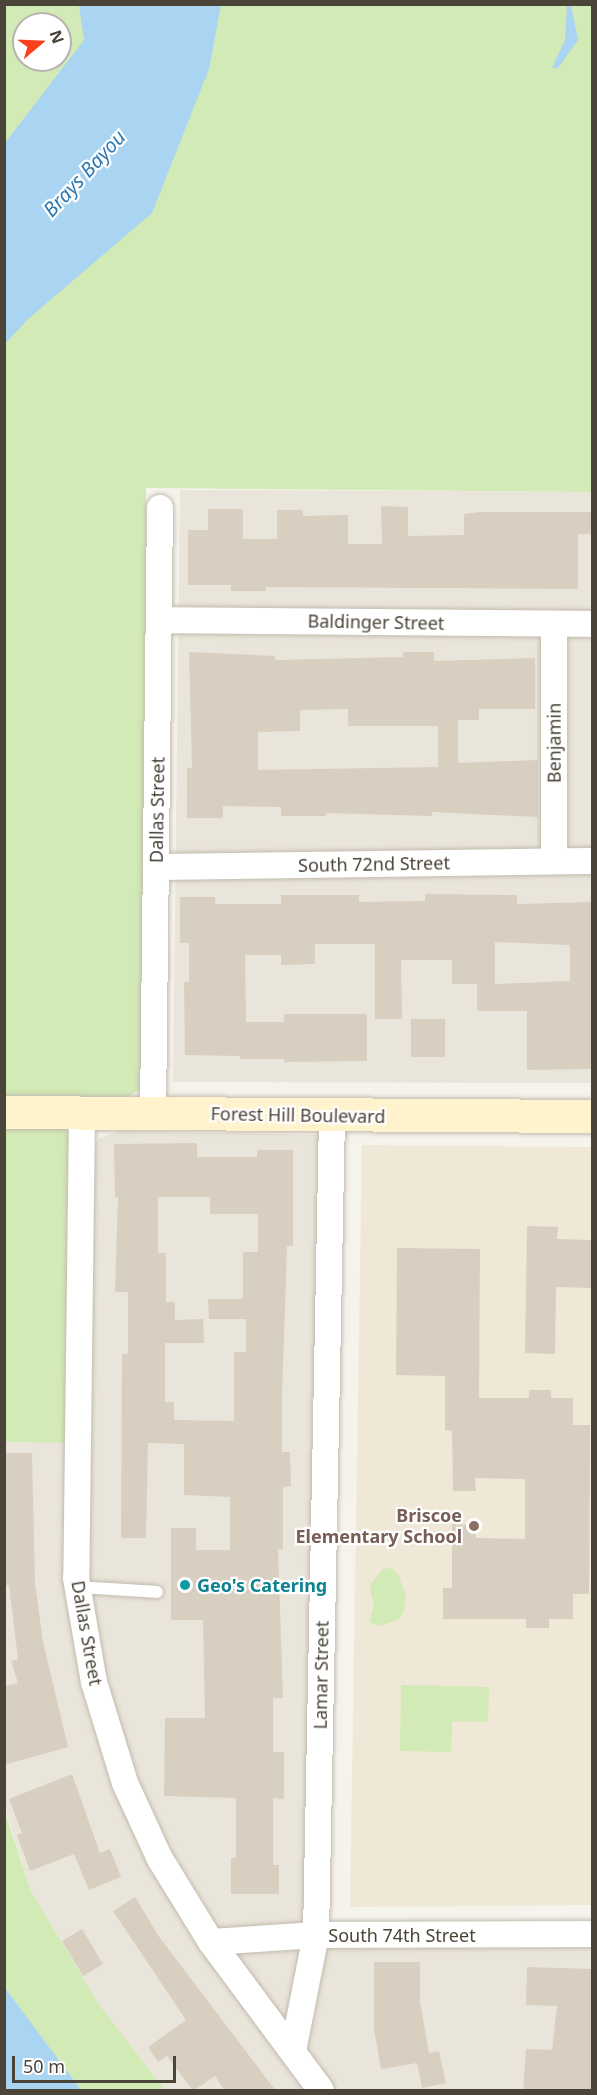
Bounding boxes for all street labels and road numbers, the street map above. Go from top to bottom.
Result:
street label: Baldinger Street [307,610,445,634]
street label: Benjamin [543,703,565,783]
street label: Dallas Street [145,757,169,863]
street label: South 72nd Street [298,852,450,876]
street label: Forest Hill Boulevard [210,1103,386,1127]
street label: Dallas Street [67,1579,107,1687]
street label: Lamar Street [309,1620,333,1730]
street label: South 74th Street [328,1924,476,1946]

